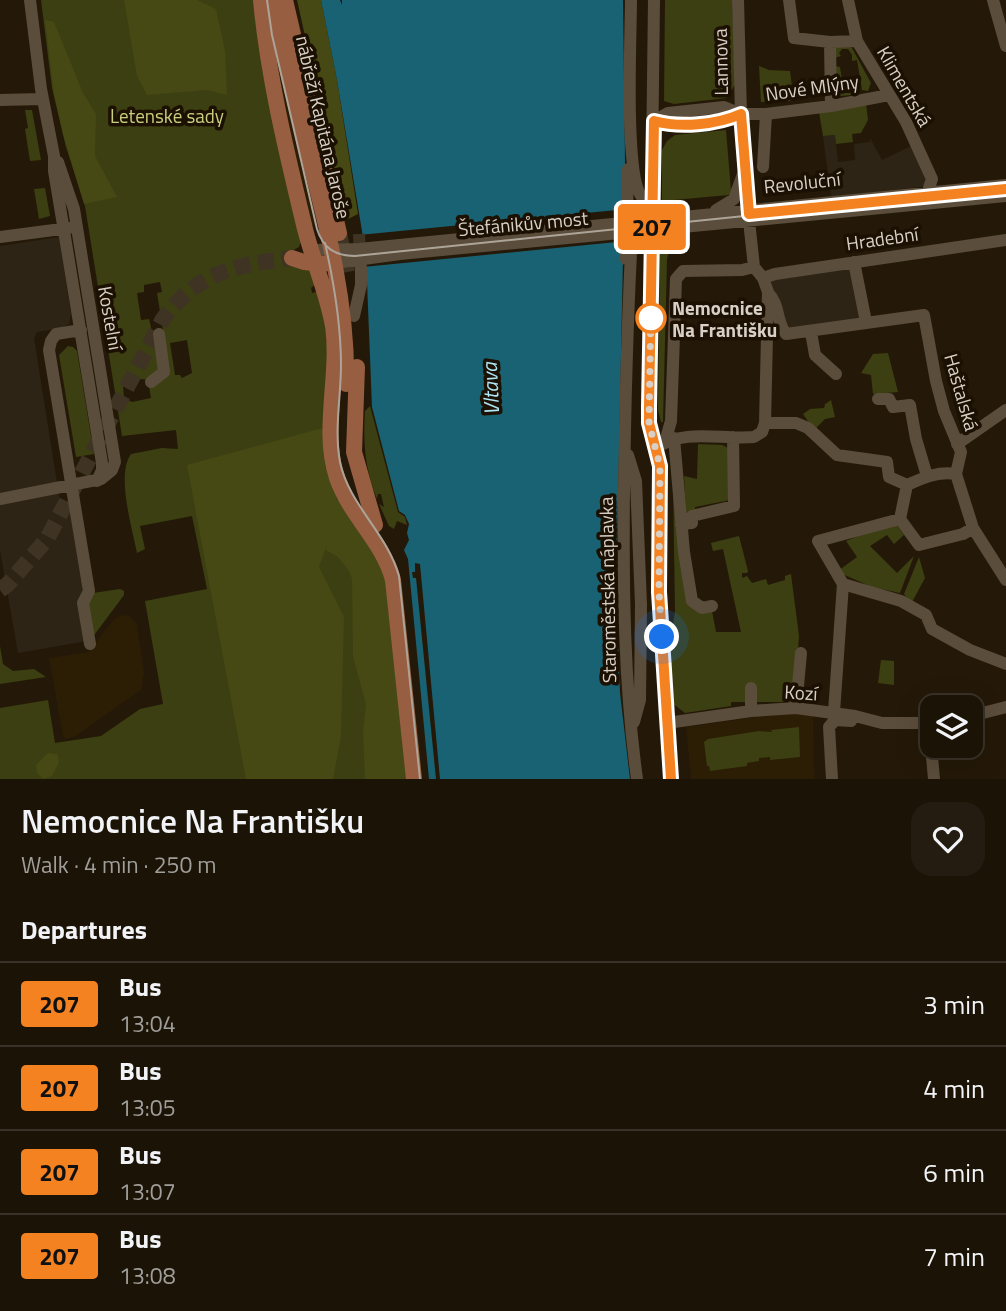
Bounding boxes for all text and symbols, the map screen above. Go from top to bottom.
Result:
street label: Lannova [705,28,735,96]
street label: nábřeží Kapitána Jaroše [289,33,359,221]
street label: Klimentská [870,40,940,132]
street label: Nové Mlýny [763,66,861,108]
park label: Letenské sady [110,101,224,130]
street label: Revoluční [762,163,844,200]
street label: Štefánikův most [457,203,590,243]
line badge: 207 [612,204,692,250]
text: 207 [632,209,672,245]
street label: Hradební [844,218,922,257]
street label: Kostelní [91,284,131,354]
place label: Nemocnice Na Františku [672,293,777,344]
marker: Nemocnice Na Františku [636,303,666,333]
street label: Haštalská [937,350,987,435]
water label: Vltava [473,360,507,416]
street label: Staroměstská náplavka [591,496,623,684]
your location [644,619,679,654]
street label: Kozí [784,677,820,707]
map controls [920,695,983,758]
button: layers [920,695,983,758]
text: Nemocnice Na Františku [21,796,364,846]
button: heart [911,802,985,876]
text: Walk · 4 min · 250 m [21,847,217,882]
text: Departures [21,910,147,949]
text: Bus [119,967,161,1006]
text: 3 min [923,985,985,1024]
text: 207 [39,986,80,1022]
text: 13:04 [119,1006,176,1041]
text: Bus [119,1051,161,1090]
text: 4 min [923,1069,985,1108]
text: 207 [39,1070,80,1106]
text: 13:05 [119,1090,176,1125]
text: Bus [119,1135,161,1174]
text: 6 min [923,1153,985,1192]
text: 207 [39,1154,80,1190]
text: 13:07 [119,1174,176,1209]
text: Bus [119,1219,161,1258]
text: 7 min [923,1237,985,1276]
text: 207 [39,1238,80,1274]
text: 13:08 [119,1258,176,1293]

